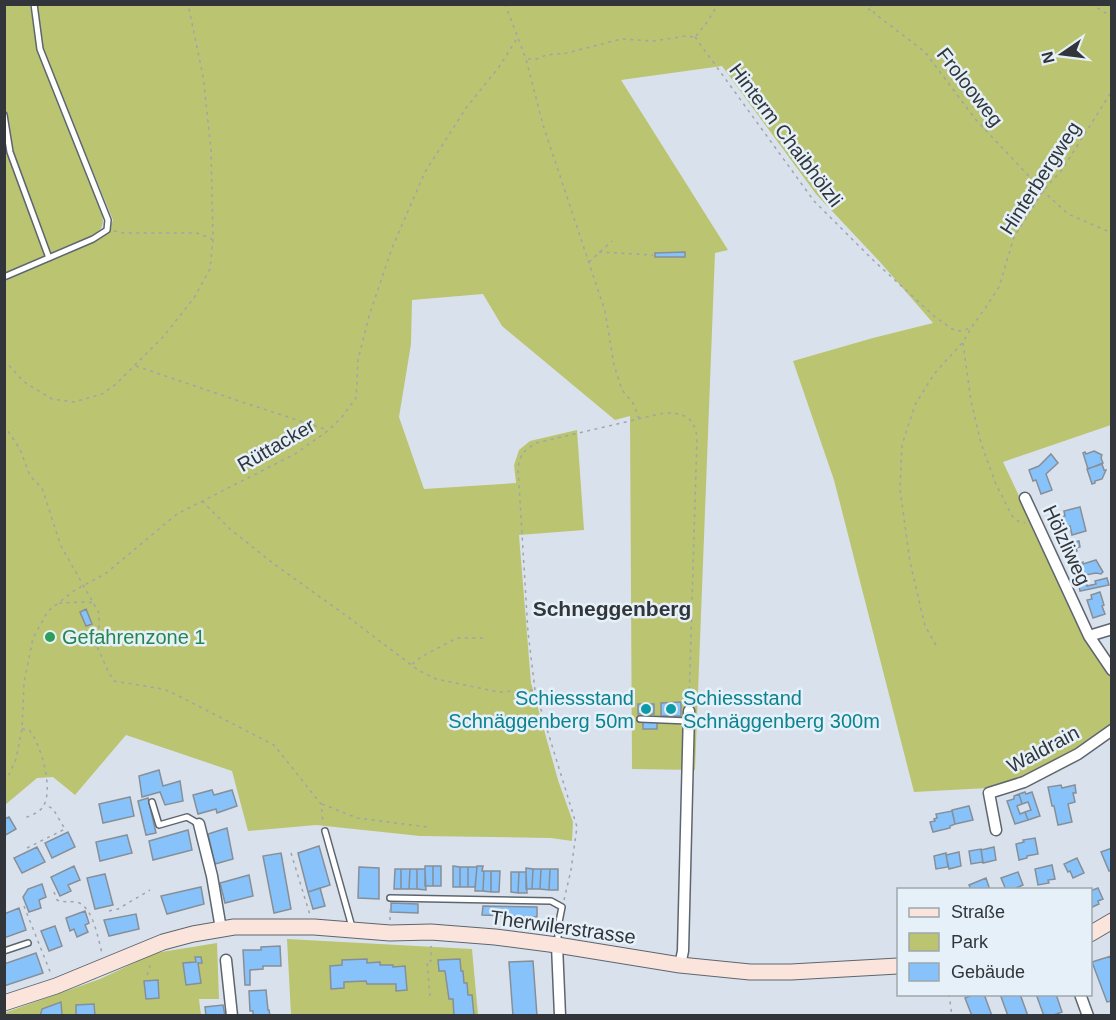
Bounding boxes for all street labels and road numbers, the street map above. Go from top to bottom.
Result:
street label: Frolooweg [933,43,1007,131]
street label: Hinterm Chaibhölzli [725,59,847,211]
street label: Hinterbergweg [995,117,1085,239]
street label: Rüttacker [233,414,319,476]
street label: Hölzliweg [1039,502,1095,588]
street label: Waldrain [1003,721,1083,777]
street label: Therwilerstrasse [489,906,637,948]

